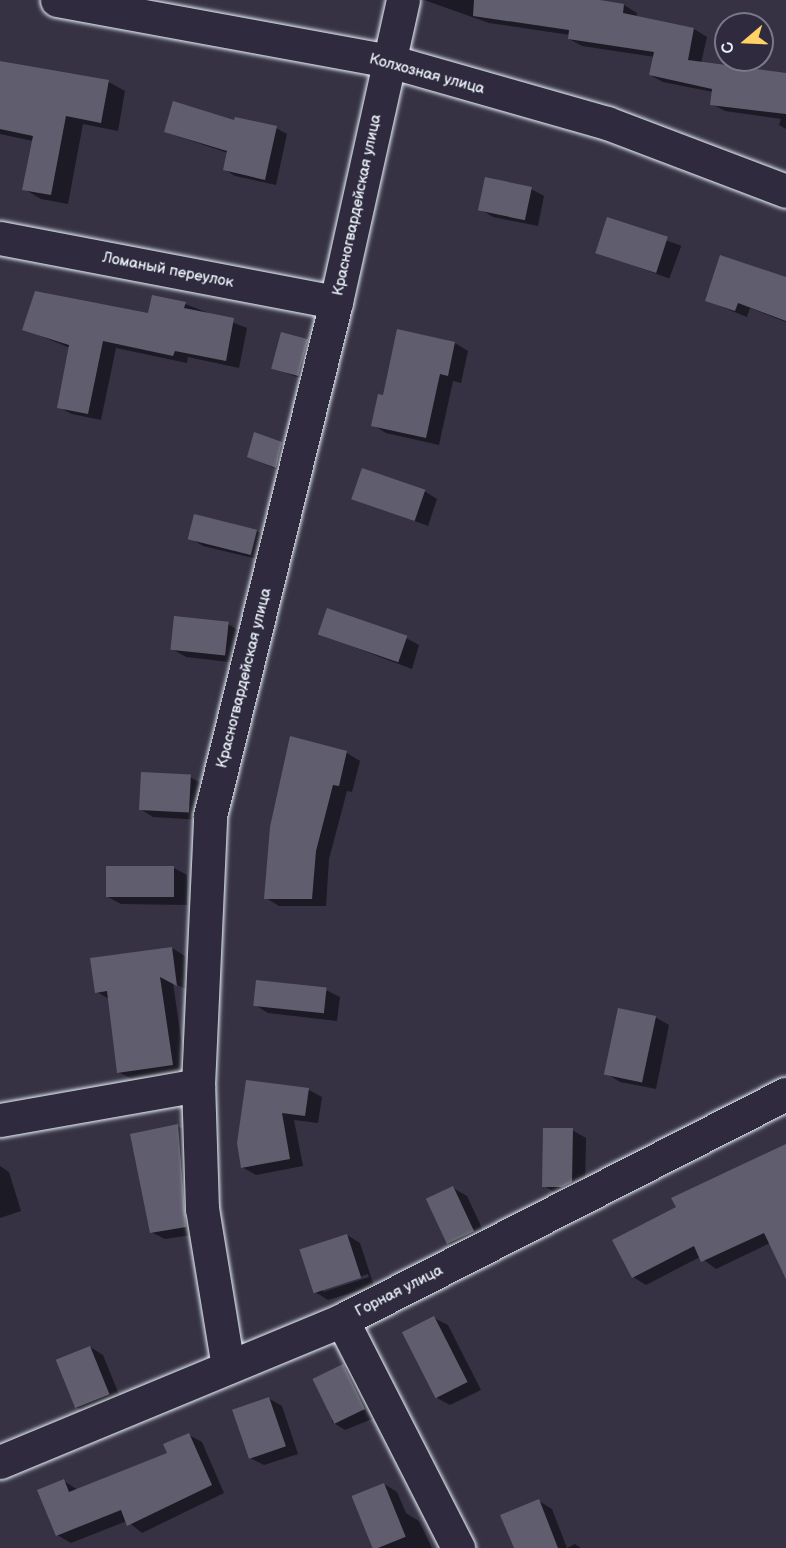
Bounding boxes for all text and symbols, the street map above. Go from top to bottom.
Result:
north arrow [714,12,774,72]
text: С [718,39,739,56]
street label: Колхозная улица [367,50,487,98]
street label: Красногвардейская улица [329,113,385,297]
street label: Ломаный переулок [101,248,235,292]
street label: Красногвардейская улица [213,586,275,770]
street label: Горная улица [352,1261,446,1321]

